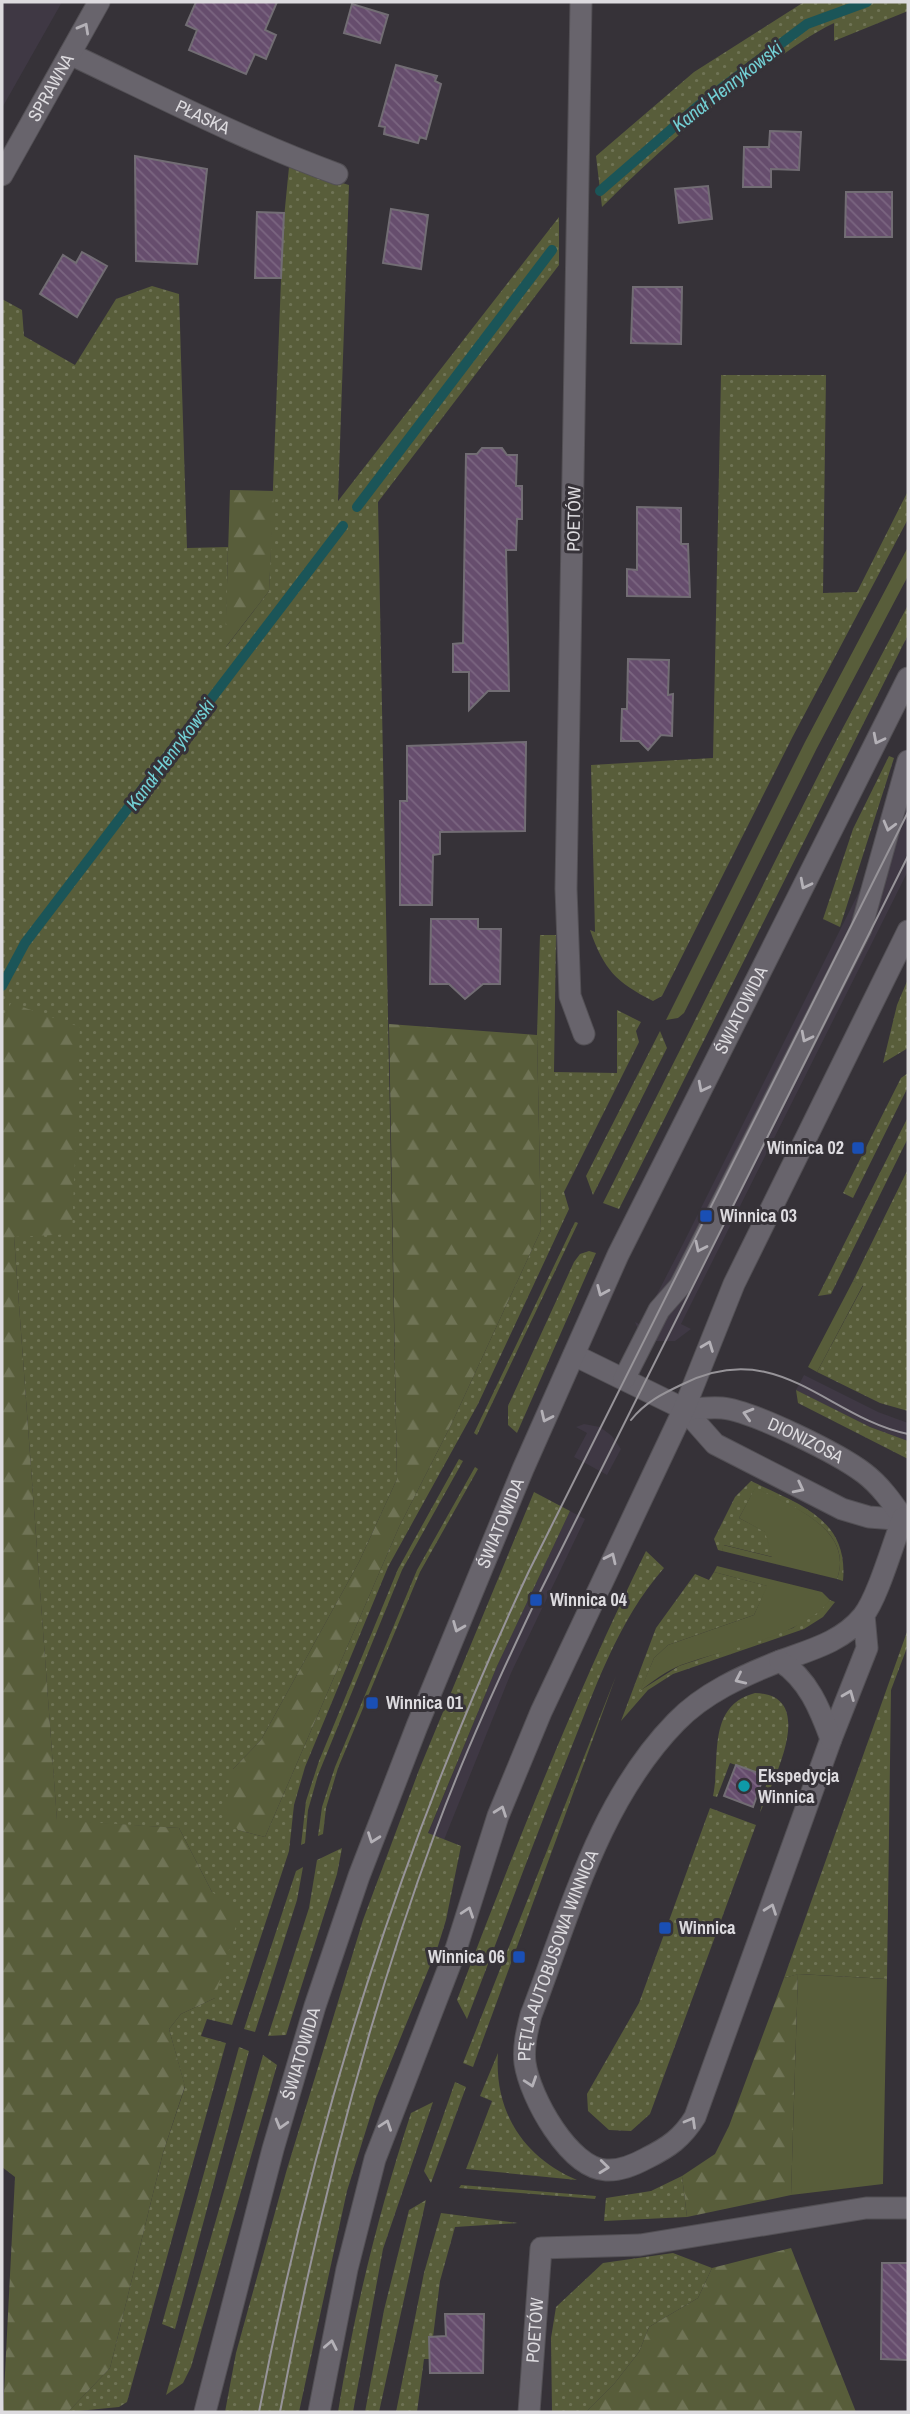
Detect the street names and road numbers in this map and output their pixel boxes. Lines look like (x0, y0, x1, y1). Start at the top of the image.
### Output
street label: SPRAWNA (21, 49, 80, 126)
street label: PŁASKA (172, 93, 234, 140)
street label: POETÓW (560, 486, 587, 552)
street label: ŚWIATOWIDA (708, 961, 773, 1058)
street label: DIONIZOSA (764, 1411, 848, 1469)
street label: ŚWIATOWIDA (470, 1474, 530, 1572)
street label: PĘTLA AUTOBUSOWA WINNICA (511, 1845, 604, 2062)
street label: ŚWIATOWIDA (275, 2004, 326, 2103)
street label: POETÓW (520, 2297, 549, 2364)

